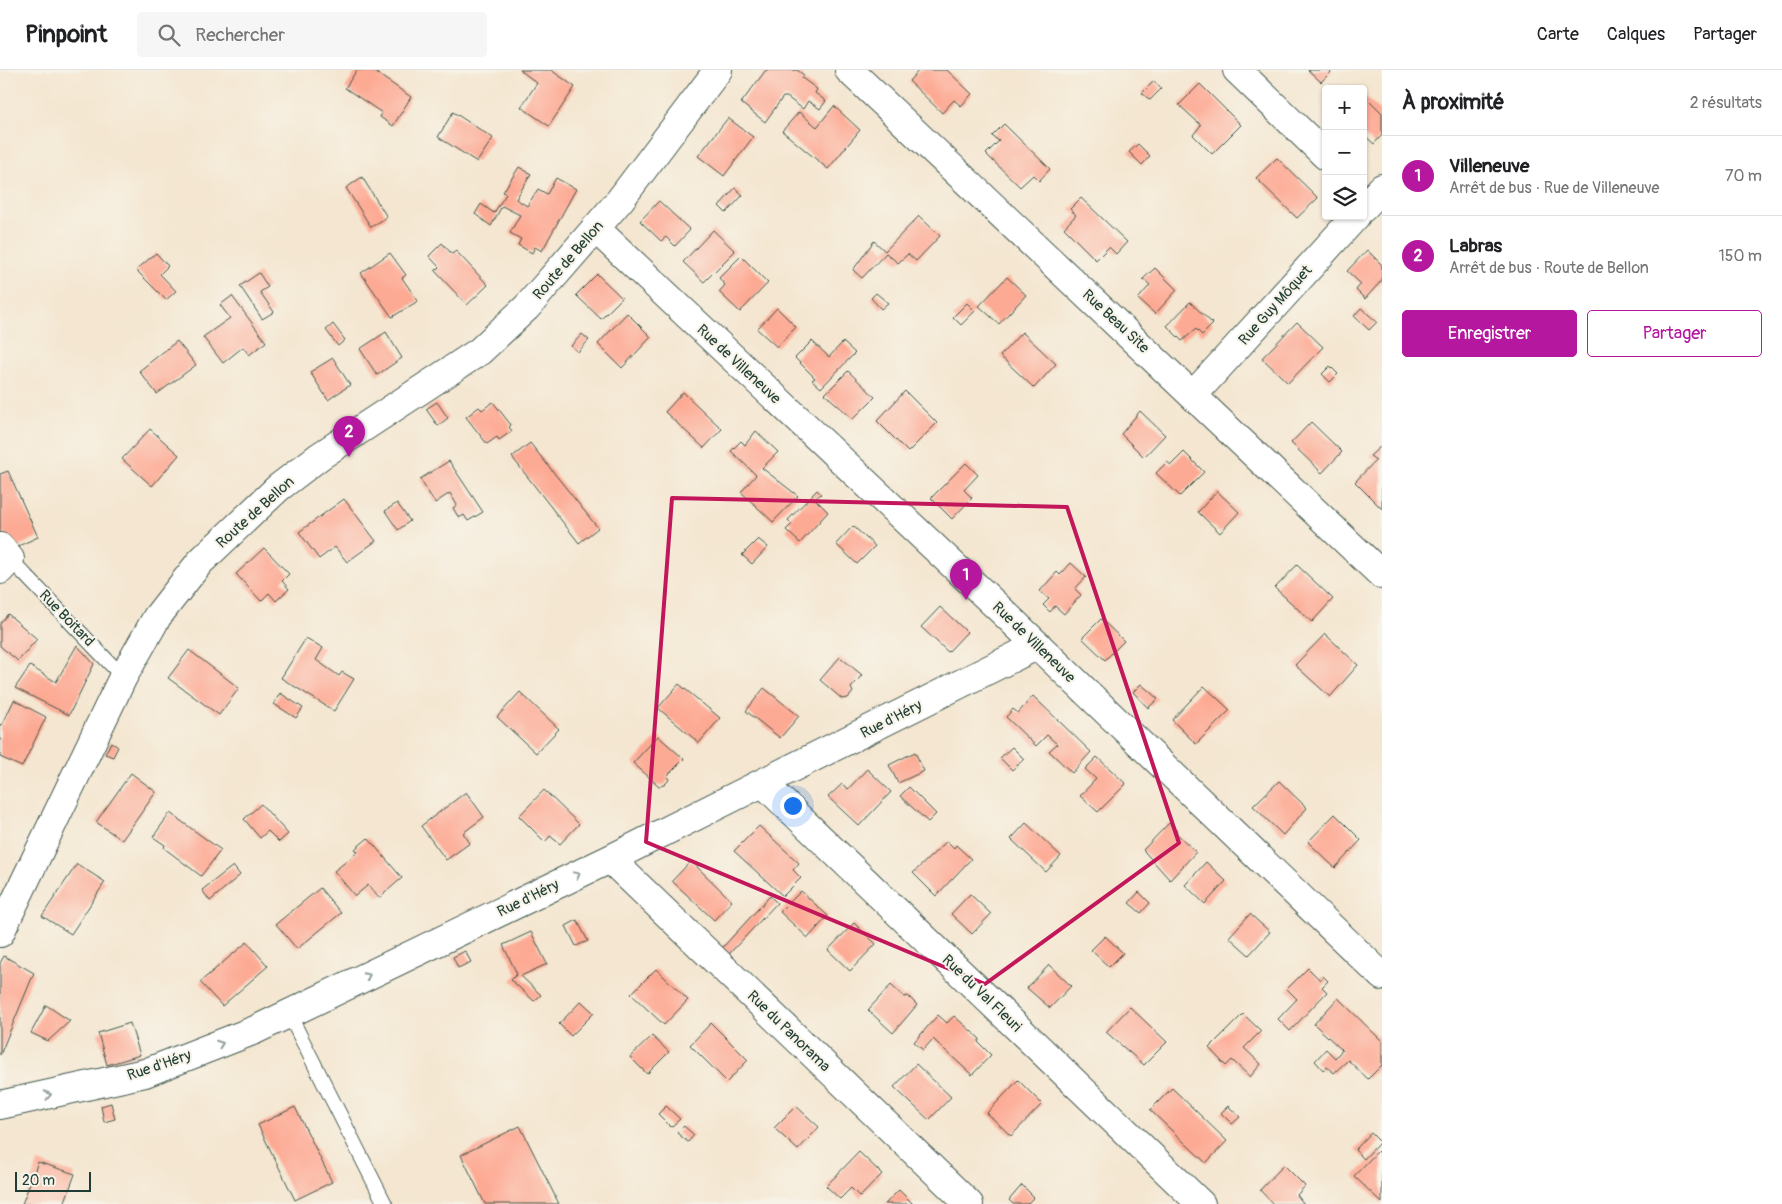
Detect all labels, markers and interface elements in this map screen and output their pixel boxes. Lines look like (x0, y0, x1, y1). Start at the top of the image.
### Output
search box (137, 12, 487, 57)
text: Pinpoint (25, 20, 107, 49)
icon: search (155, 21, 183, 49)
text: Rechercher (195, 23, 285, 47)
text: Carte (1537, 23, 1579, 46)
text: Calques (1607, 23, 1665, 46)
text: Partager (1693, 23, 1757, 46)
map controls (1322, 85, 1367, 220)
button: + (1322, 85, 1367, 130)
text: À proximité (1402, 89, 1505, 116)
text: 2 résultats (1690, 93, 1762, 113)
button: − (1322, 130, 1367, 175)
text: Villeneuve (1449, 154, 1529, 178)
text: 1 (1415, 166, 1421, 186)
text: 70 m (1725, 166, 1762, 186)
button: layers (1322, 175, 1367, 220)
text: Arrêt de bus · Rue de Villeneuve (1449, 178, 1660, 198)
street label: Route de Bellon (529, 217, 608, 304)
text: Labras (1449, 234, 1502, 258)
text: 2 (1414, 246, 1422, 266)
text: 150 m (1718, 246, 1762, 266)
text: Arrêt de bus · Route de Bellon (1449, 258, 1649, 278)
street label: Rue Guy Môquet (1235, 261, 1317, 349)
street label: Rue Beau Site (1078, 285, 1154, 358)
button: Enregistrer (1402, 310, 1577, 357)
button: Partager (1587, 310, 1762, 357)
street label: Rue de Villeneuve (693, 320, 785, 409)
pin: 2 (333, 416, 365, 457)
street label: Route de Bellon (212, 472, 298, 552)
pin: 1 (950, 559, 982, 600)
street label: Rue Boitard (35, 586, 98, 651)
street label: Rue de Villeneuve (988, 598, 1080, 687)
street label: Rue d'Héry (857, 696, 926, 743)
your location (780, 793, 806, 819)
one-way arrow (571, 871, 580, 881)
street label: Rue d'Héry (494, 875, 563, 922)
street label: Rue du Val Fleuri (938, 951, 1026, 1036)
one-way arrow (362, 972, 371, 982)
street label: Rue du Panorama (743, 987, 834, 1076)
one-way arrow (215, 1040, 224, 1050)
street label: Rue d'Héry (125, 1045, 194, 1085)
one-way arrow (43, 1090, 52, 1100)
scale bar (15, 1169, 91, 1192)
text: 20 m (22, 1172, 55, 1189)

